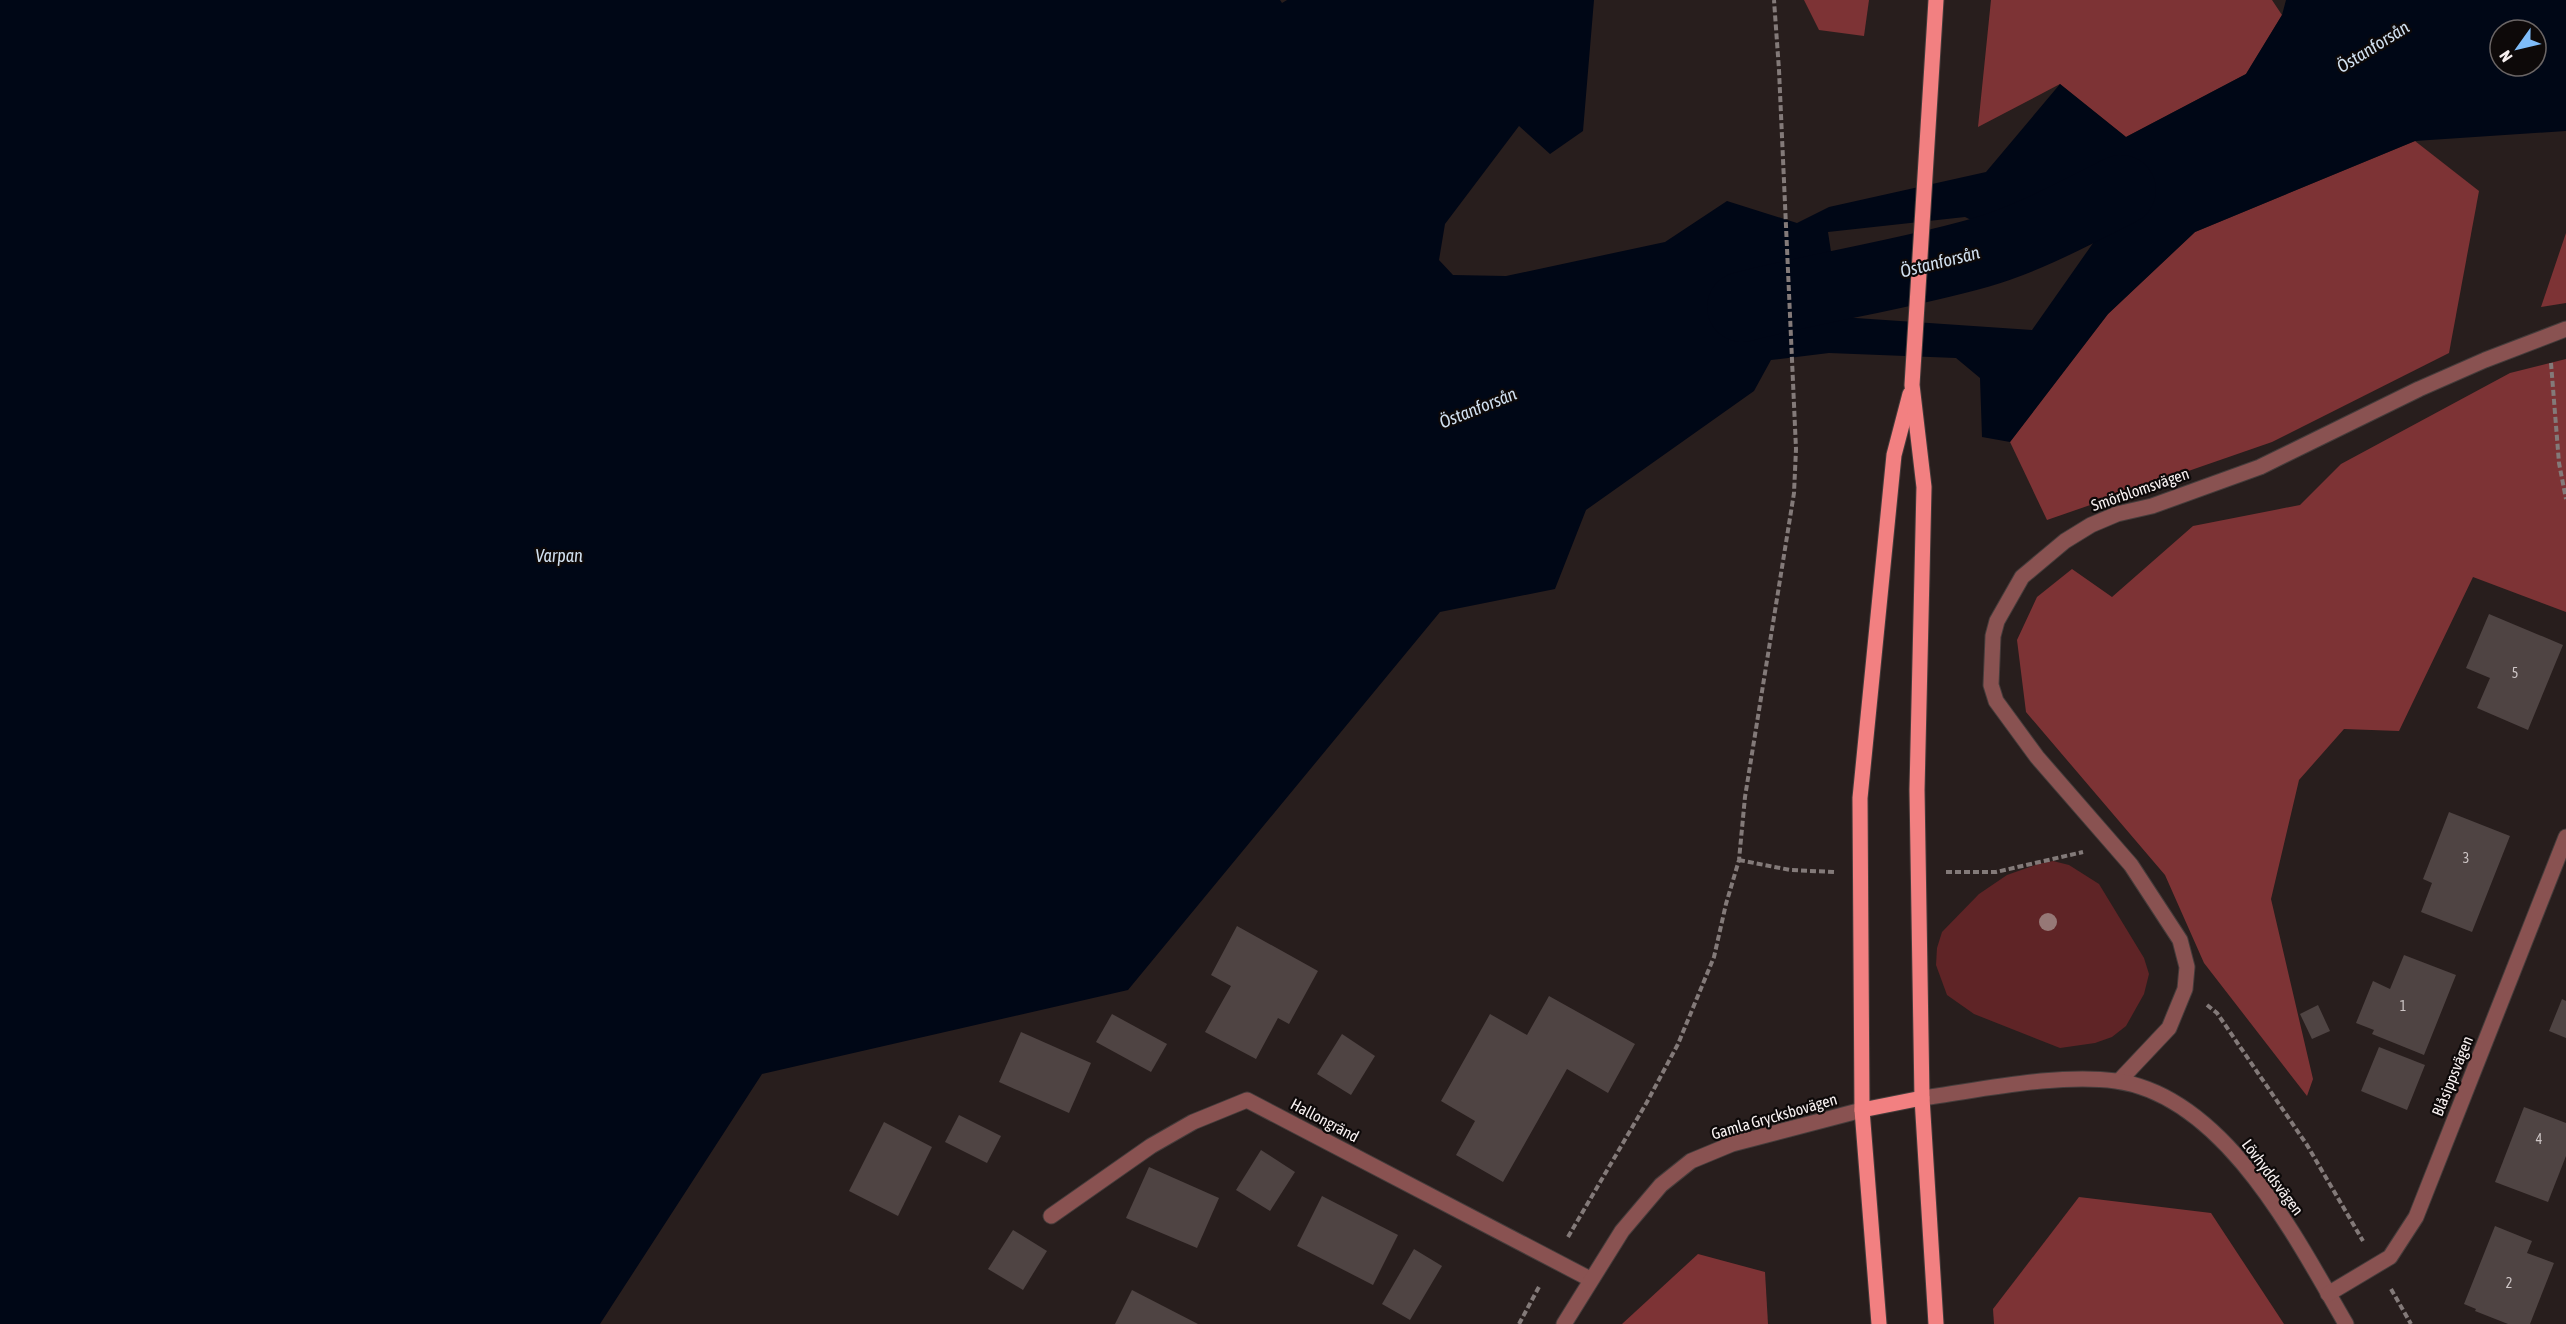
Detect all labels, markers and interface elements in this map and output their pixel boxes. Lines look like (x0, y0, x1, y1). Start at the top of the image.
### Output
water label: Östanforsån (2333, 16, 2413, 77)
north arrow (2488, 18, 2548, 78)
text: N (2495, 47, 2516, 65)
water label: Östanforsån (1898, 241, 1982, 282)
water label: Östanforsån (1436, 382, 1520, 432)
street label: Smörblomsvägen (2089, 464, 2192, 515)
water label: Varpan (535, 545, 583, 566)
house number: 5 (2512, 665, 2518, 681)
house number: 3 (2463, 850, 2469, 866)
house number: 1 (2400, 998, 2406, 1014)
street label: Blåsippsvägen (2428, 1033, 2477, 1119)
street label: Gamla Grycksbovägen (1709, 1089, 1839, 1144)
street label: Hallongränd (1287, 1095, 1362, 1146)
house number: 4 (2536, 1131, 2543, 1147)
street label: Lövhyddsvägen (2238, 1135, 2307, 1219)
house number: 2 (2506, 1275, 2512, 1291)

